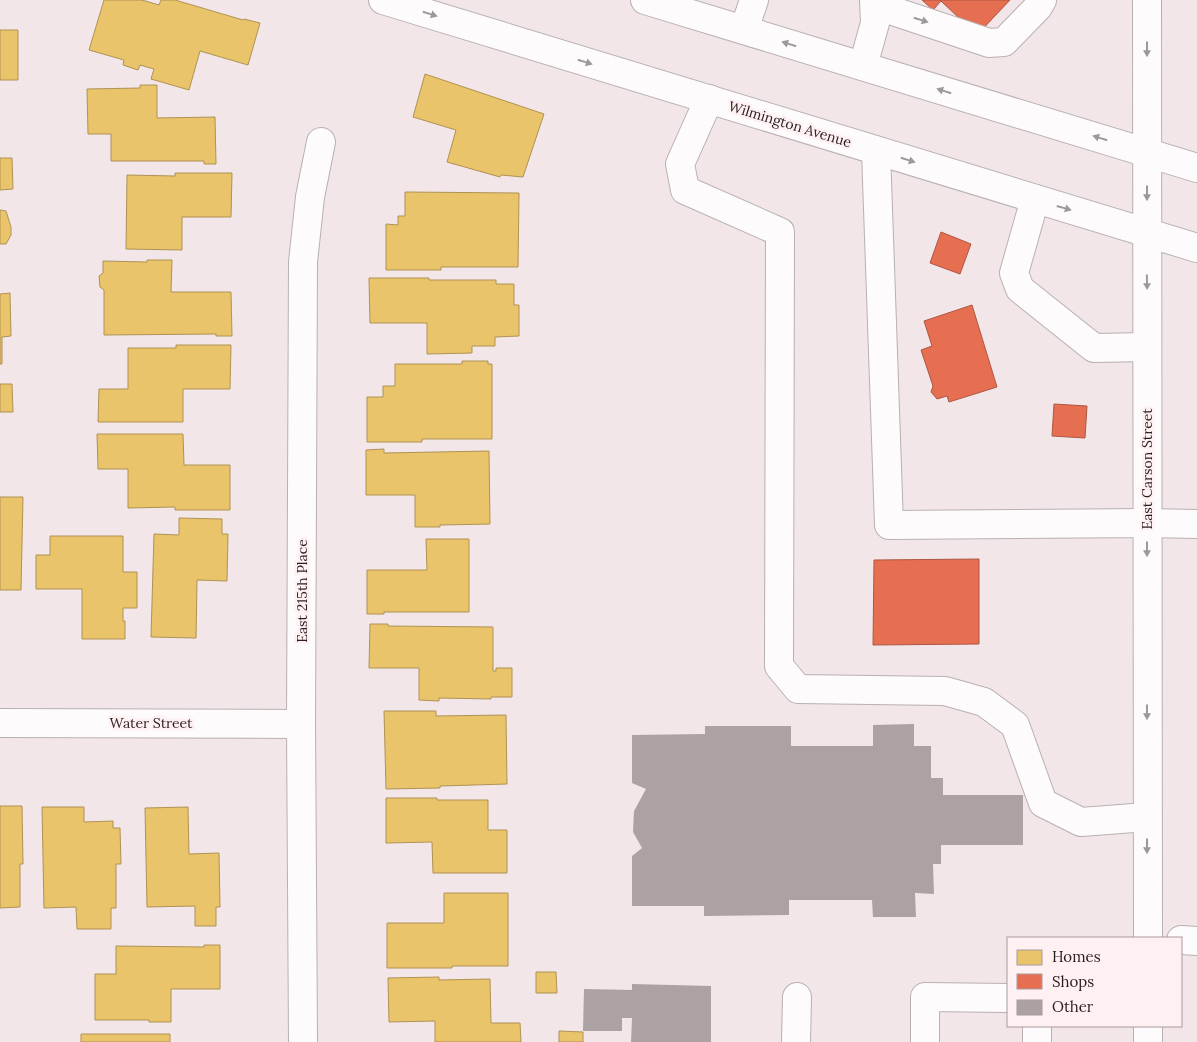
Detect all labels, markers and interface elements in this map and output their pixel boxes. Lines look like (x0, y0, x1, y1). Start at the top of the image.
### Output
one-way arrow (423, 11, 438, 19)
one-way arrow (914, 17, 929, 25)
one-way arrow (781, 39, 796, 47)
one-way arrow (1143, 41, 1151, 57)
one-way arrow (578, 58, 593, 66)
one-way arrow (937, 86, 952, 94)
street label: Wilmington Avenue (726, 97, 854, 151)
one-way arrow (1092, 133, 1107, 141)
one-way arrow (901, 157, 916, 165)
one-way arrow (1143, 185, 1151, 201)
one-way arrow (1056, 204, 1071, 212)
one-way arrow (1143, 274, 1151, 290)
street label: East Carson Street (1138, 408, 1156, 530)
street label: East 215th Place (293, 539, 311, 643)
one-way arrow (1143, 541, 1151, 557)
one-way arrow (1143, 704, 1151, 720)
street label: Water Street (110, 714, 193, 732)
one-way arrow (1143, 839, 1151, 855)
legend (1007, 937, 1182, 1027)
text: Homes (1052, 947, 1101, 966)
text: Shops (1052, 972, 1094, 991)
text: Other (1052, 997, 1094, 1016)

